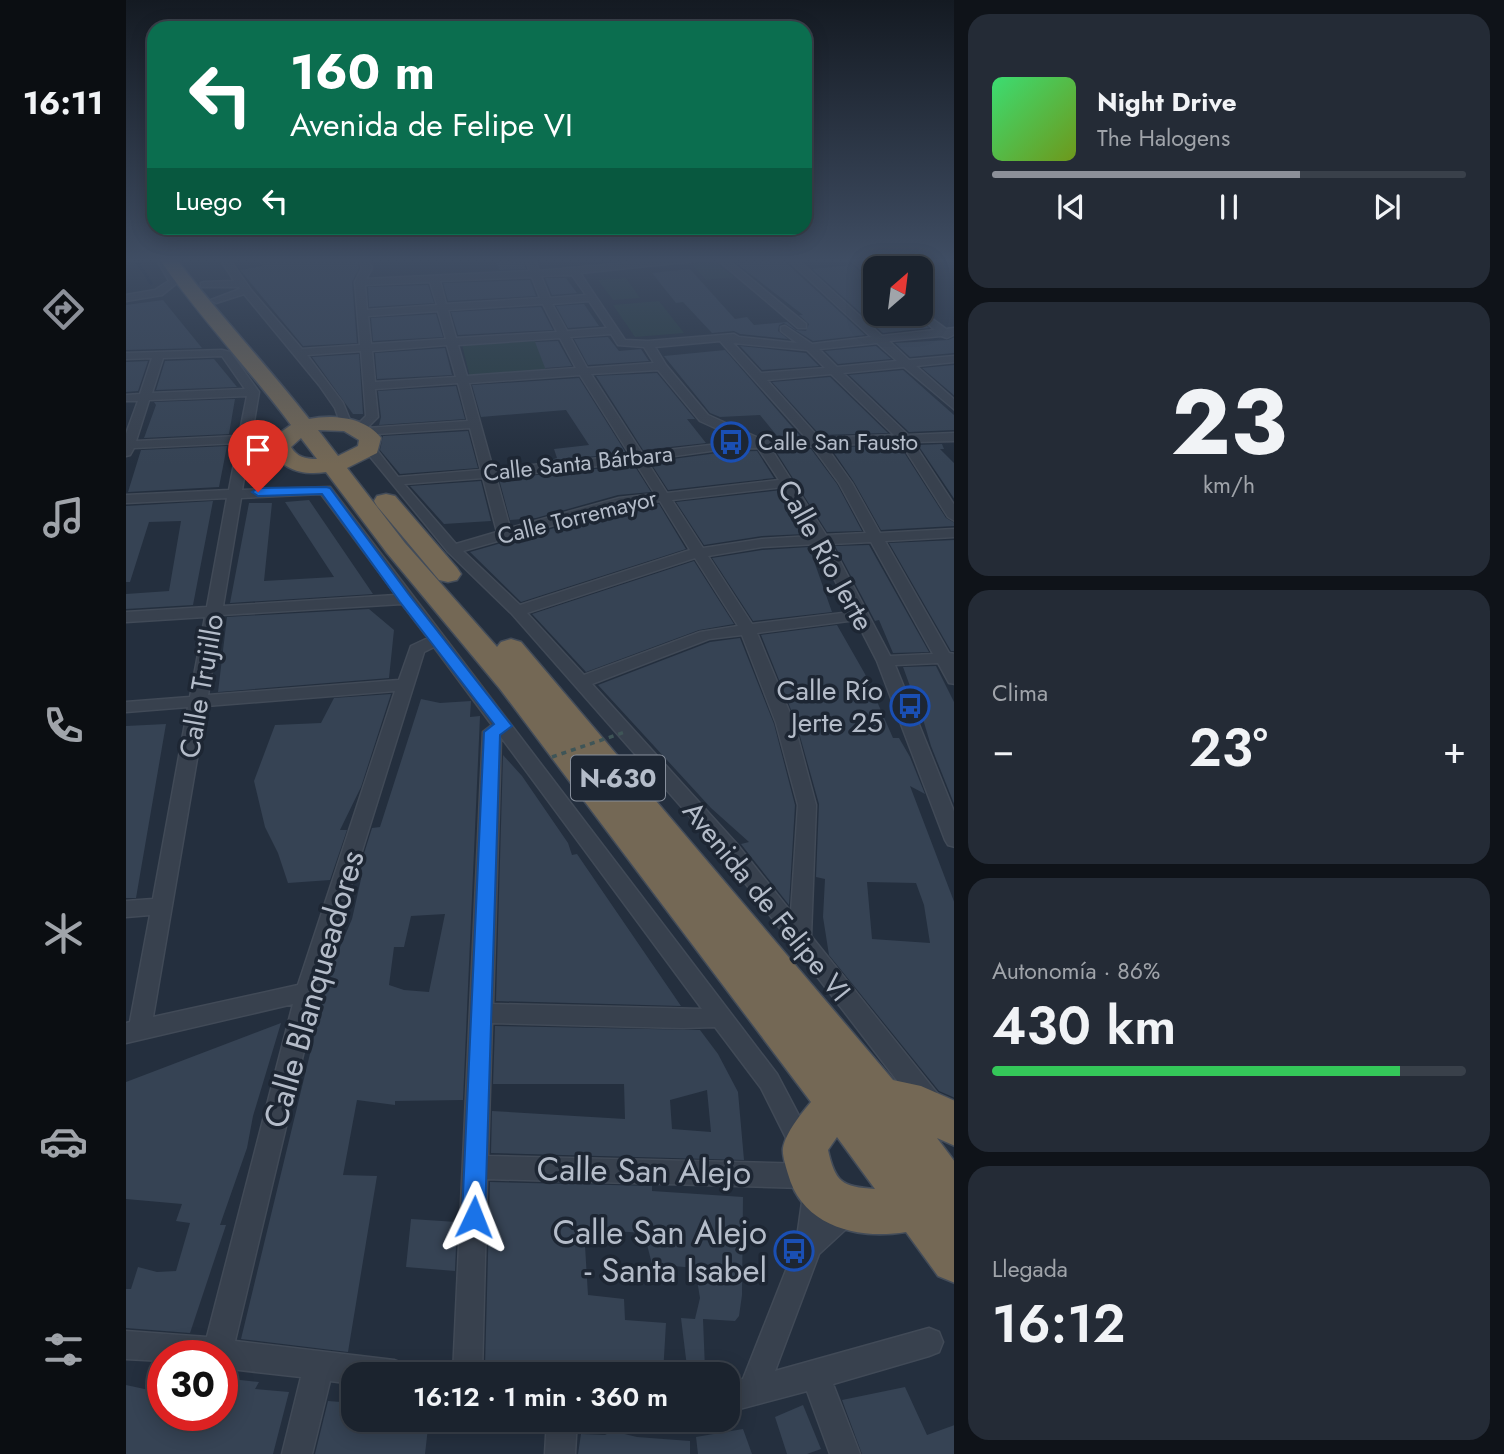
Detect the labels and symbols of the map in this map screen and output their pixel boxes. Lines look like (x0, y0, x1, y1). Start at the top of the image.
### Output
north arrow (863, 256, 933, 326)
pin (228, 420, 288, 492)
bus stop icon: Calle San Fausto (710, 421, 752, 463)
place label: Calle San Fausto (758, 425, 918, 459)
street label: Calle Santa Bárbara (482, 436, 674, 490)
street label: Calle Río Jerte (767, 472, 884, 638)
street label: Calle Torremayor (494, 481, 661, 553)
street label: Calle Trujillo (169, 611, 234, 761)
place label: Calle Río Jerte 25 (776, 670, 883, 743)
bus stop icon: Calle Río Jerte 25 (889, 685, 931, 727)
road number: N-630 (571, 756, 665, 800)
street label: Avenida de Felipe VI (673, 792, 860, 1010)
street label: Calle Blanqueadores (251, 845, 376, 1133)
street label: Calle San Alejo (536, 1145, 752, 1196)
position arrow (437, 1180, 511, 1254)
place label: Calle San Alejo - Santa Isabel (553, 1209, 767, 1294)
bus stop icon: Calle San Alejo - Santa Isabel (773, 1230, 815, 1272)
speed limit sign: 30 (147, 1340, 238, 1431)

